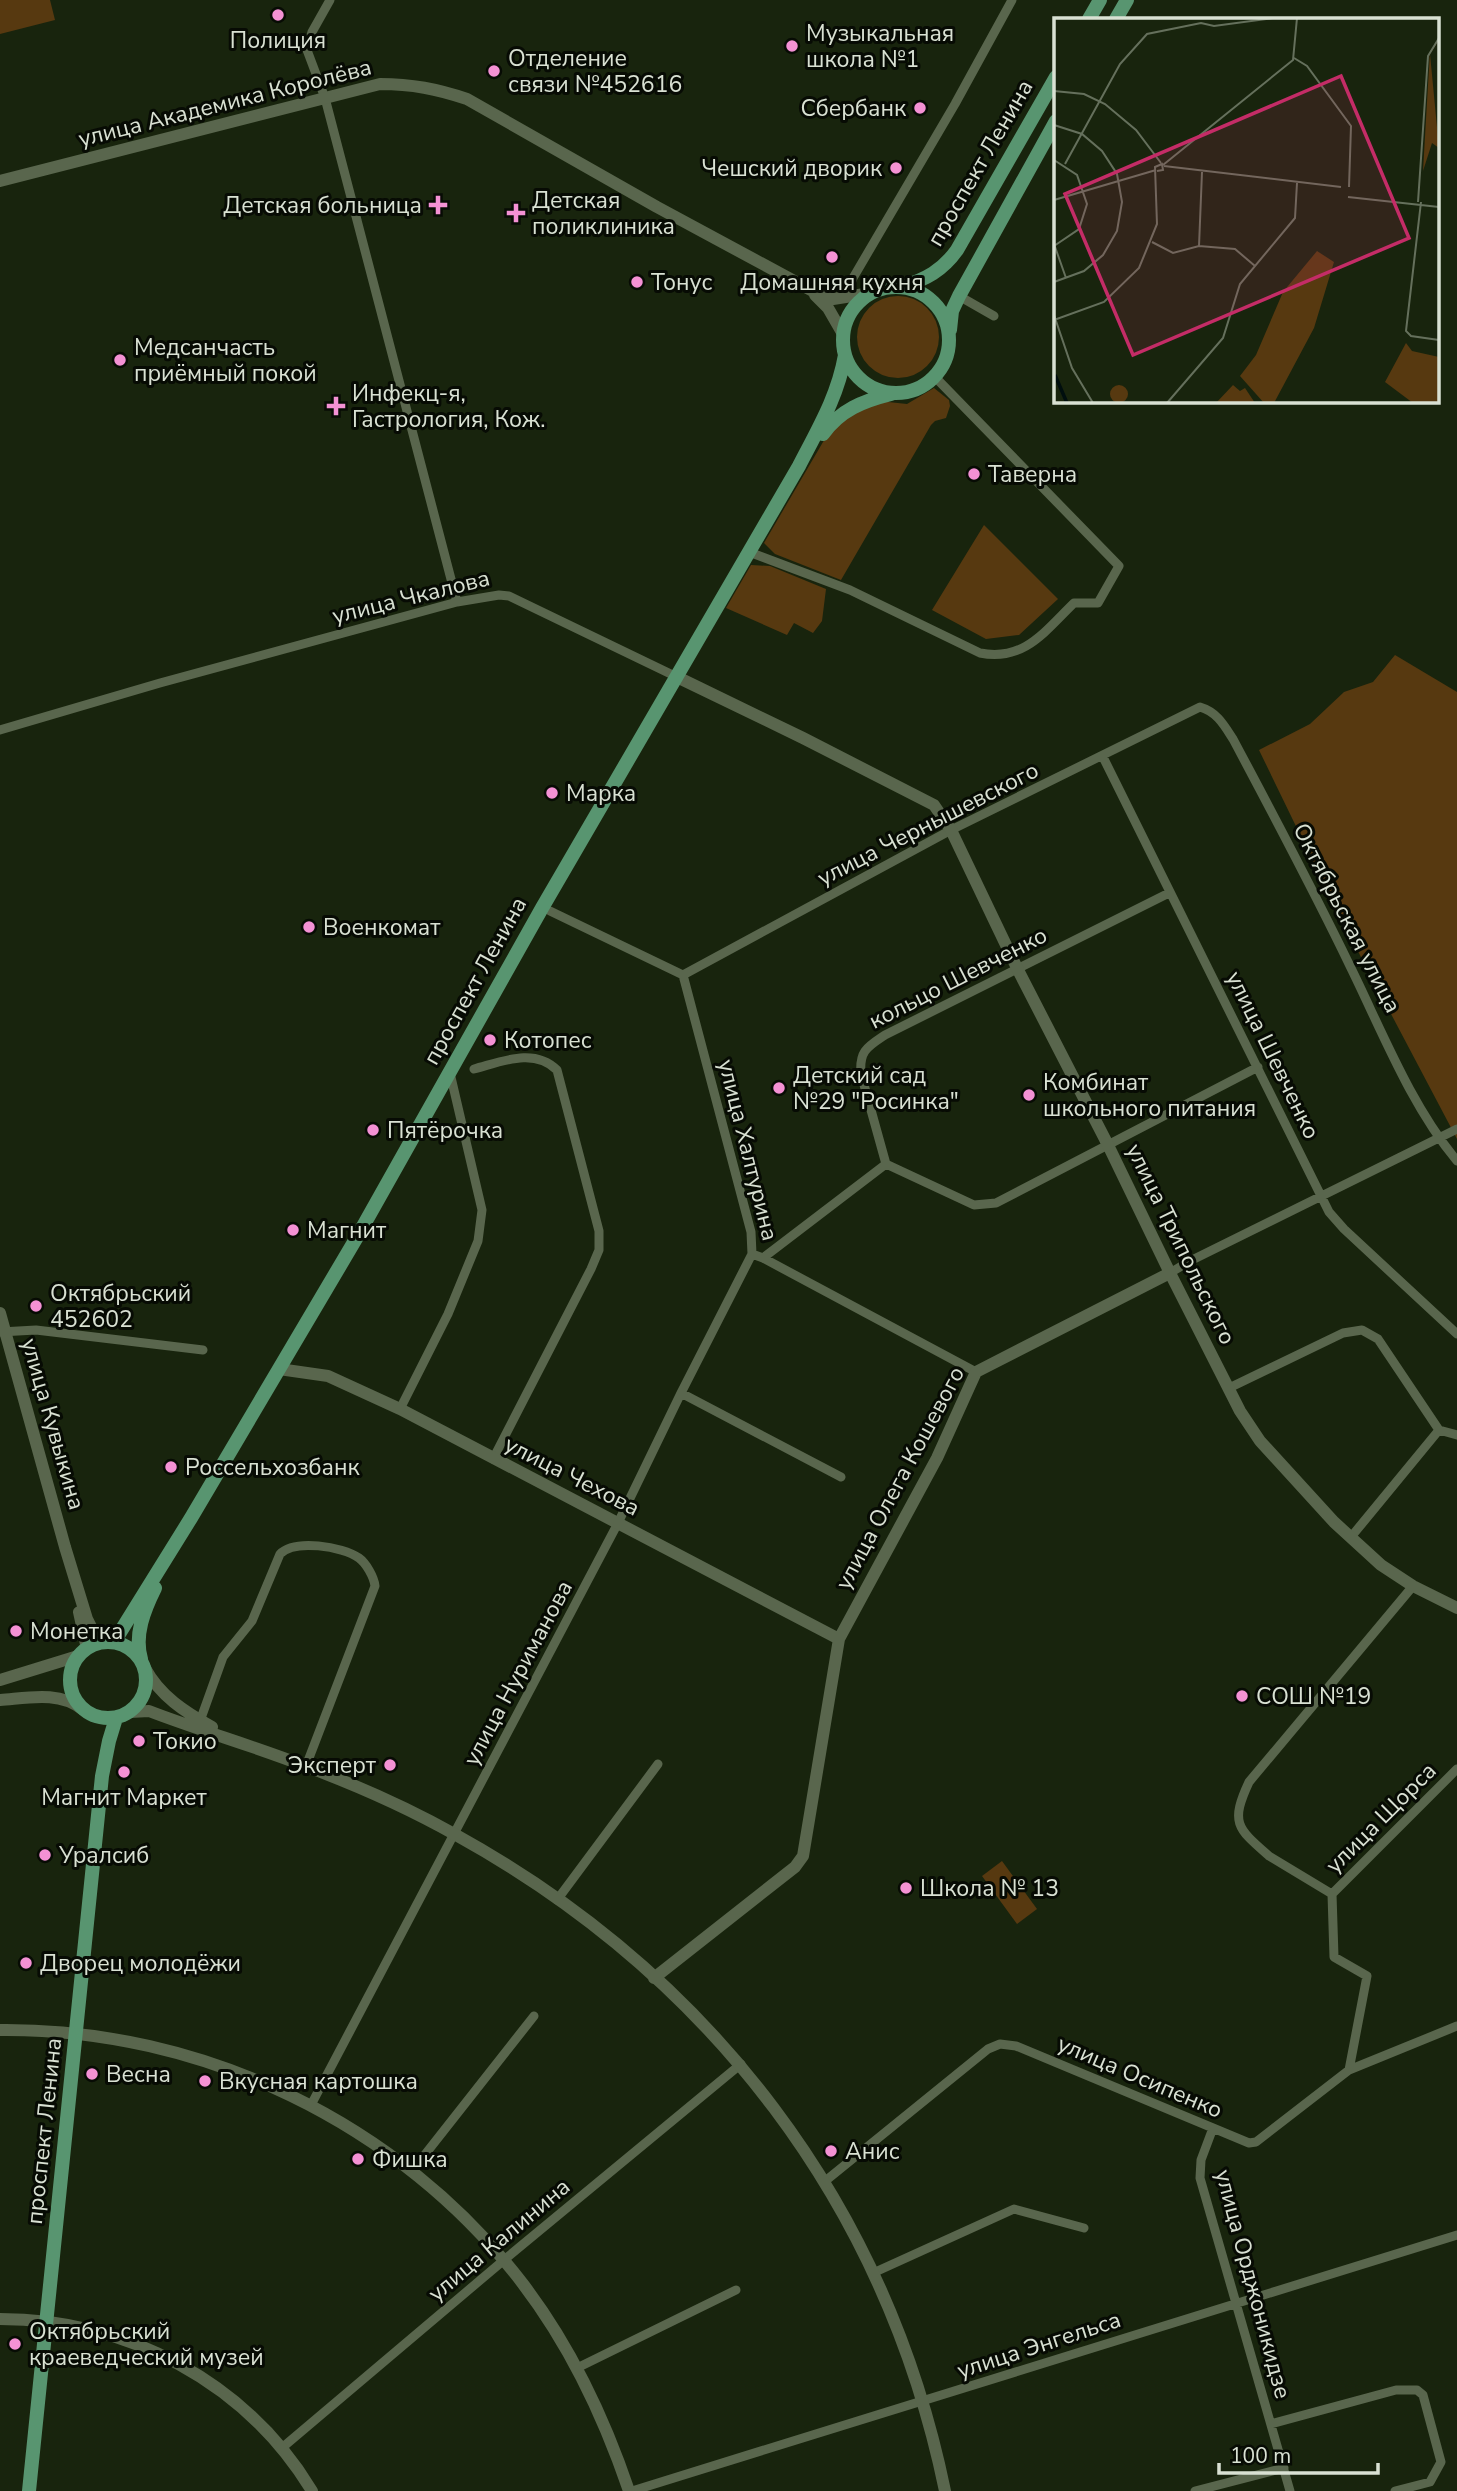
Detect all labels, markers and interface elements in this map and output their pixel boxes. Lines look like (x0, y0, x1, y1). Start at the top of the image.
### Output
marker: Полиция (270, 7, 286, 23)
place label: Музыкальная школа №1 (806, 18, 954, 75)
inset map (1054, 18, 1440, 402)
place label: Полиция (230, 25, 326, 56)
marker: Музыкальная школа №1 (784, 38, 800, 54)
place label: Отделение связи №452616 (508, 43, 682, 100)
street label: улица Академика Королёва (75, 52, 375, 154)
marker: Отделение связи №452616 (486, 63, 502, 79)
street label: проспект Ленина (920, 74, 1040, 252)
place label: Сбербанк (800, 93, 907, 124)
marker: Сбербанк (912, 100, 928, 116)
place label: Чешский дворик (701, 153, 883, 184)
marker: Чешский дворик (888, 160, 904, 176)
place label: Детская поликлиника (532, 185, 675, 242)
place label: Детская больница (223, 190, 422, 221)
marker: Детская больница (428, 195, 448, 215)
marker: Детская поликлиника (506, 203, 526, 223)
marker: Домашняя кухня (824, 249, 840, 265)
place label: Тонус (651, 267, 713, 298)
place label: Домашняя кухня (740, 267, 924, 298)
marker: Тонус (629, 274, 645, 290)
place label: Медсанчасть приёмный покой (134, 332, 317, 389)
marker: Медсанчасть приёмный покой (112, 352, 128, 368)
place label: Инфекц-я, Гастрология, Кож. (352, 378, 545, 435)
marker: Инфекц-я, Гастрология, Кож. (326, 396, 346, 416)
place label: Таверна (988, 459, 1077, 490)
marker: Таверна (966, 466, 982, 482)
street label: улица Чкалова (329, 562, 493, 632)
street label: улица Чернышевского (812, 755, 1044, 893)
place label: Марка (566, 778, 636, 809)
marker: Марка (544, 785, 560, 801)
street label: Октябрьская улица (1286, 818, 1408, 1018)
street label: проспект Ленина (416, 892, 534, 1070)
place label: Военкомат (323, 912, 441, 943)
marker: Военкомат (301, 919, 317, 935)
street label: кольцо Шевченко (864, 920, 1052, 1036)
street label: улица Шевченко (1219, 966, 1327, 1144)
place label: Котопес (504, 1025, 592, 1056)
marker: Котопес (482, 1032, 498, 1048)
street label: улица Халтурина (710, 1056, 786, 1244)
place label: Детский сад №29 "Росинка" (793, 1060, 959, 1117)
place label: Комбинат школьного питания (1043, 1067, 1256, 1124)
marker: Детский сад №29 "Росинка" (771, 1080, 787, 1096)
marker: Комбинат школьного питания (1021, 1087, 1037, 1103)
place label: Пятёрочка (387, 1115, 503, 1146)
marker: Пятёрочка (365, 1122, 381, 1138)
street label: улица Трипольского (1119, 1138, 1243, 1350)
place label: Магнит (307, 1215, 387, 1246)
marker: Магнит (285, 1222, 301, 1238)
place label: Октябрьский 452602 (50, 1278, 191, 1335)
marker: Октябрьский 452602 (28, 1298, 44, 1314)
street label: улица Кувыкина (14, 1335, 92, 1513)
street label: улица Олега Кошевого (828, 1361, 972, 1595)
street label: улица Чехова (499, 1429, 645, 1523)
place label: Россельхозбанк (185, 1452, 360, 1483)
marker: Россельхозбанк (163, 1459, 179, 1475)
street label: улица Нуриманова (456, 1575, 580, 1771)
place label: Монетка (30, 1616, 123, 1647)
marker: Монетка (8, 1623, 24, 1639)
place label: СОШ №19 (1256, 1681, 1371, 1712)
marker: СОШ №19 (1234, 1688, 1250, 1704)
place label: Токио (153, 1726, 217, 1757)
marker: Токио (131, 1733, 147, 1749)
place label: Эксперт (288, 1750, 377, 1781)
street label: улица Щорса (1319, 1756, 1443, 1880)
marker: Эксперт (382, 1757, 398, 1773)
marker: Магнит Маркет (116, 1764, 132, 1780)
place label: Магнит Маркет (41, 1782, 208, 1813)
place label: Уралсиб (58, 1840, 149, 1871)
marker: Уралсиб (37, 1847, 53, 1863)
place label: Школа № 13 (920, 1873, 1059, 1904)
marker: Школа № 13 (898, 1880, 914, 1896)
place label: Дворец молодёжи (40, 1948, 241, 1979)
marker: Дворец молодёжи (18, 1955, 34, 1971)
street label: улица Осипенко (1053, 2028, 1227, 2126)
street label: проспект Ленина (19, 2036, 69, 2226)
place label: Весна (106, 2059, 171, 2090)
marker: Весна (84, 2066, 100, 2082)
place label: Вкусная картошка (219, 2066, 418, 2097)
marker: Вкусная картошка (197, 2073, 213, 2089)
place label: Анис (845, 2136, 900, 2167)
marker: Анис (823, 2143, 839, 2159)
place label: Фишка (372, 2144, 448, 2175)
marker: Фишка (350, 2151, 366, 2167)
street label: улица Орджоникидзе (1207, 2166, 1299, 2402)
street label: улица Калинина (421, 2171, 577, 2309)
street label: улица Энгельса (953, 2304, 1125, 2386)
place label: Октябрьский краеведческий музей (29, 2316, 264, 2373)
marker: Октябрьский краеведческий музей (7, 2336, 23, 2352)
scale bar (1219, 2432, 1378, 2476)
text: 100 m (1230, 2442, 1291, 2470)

